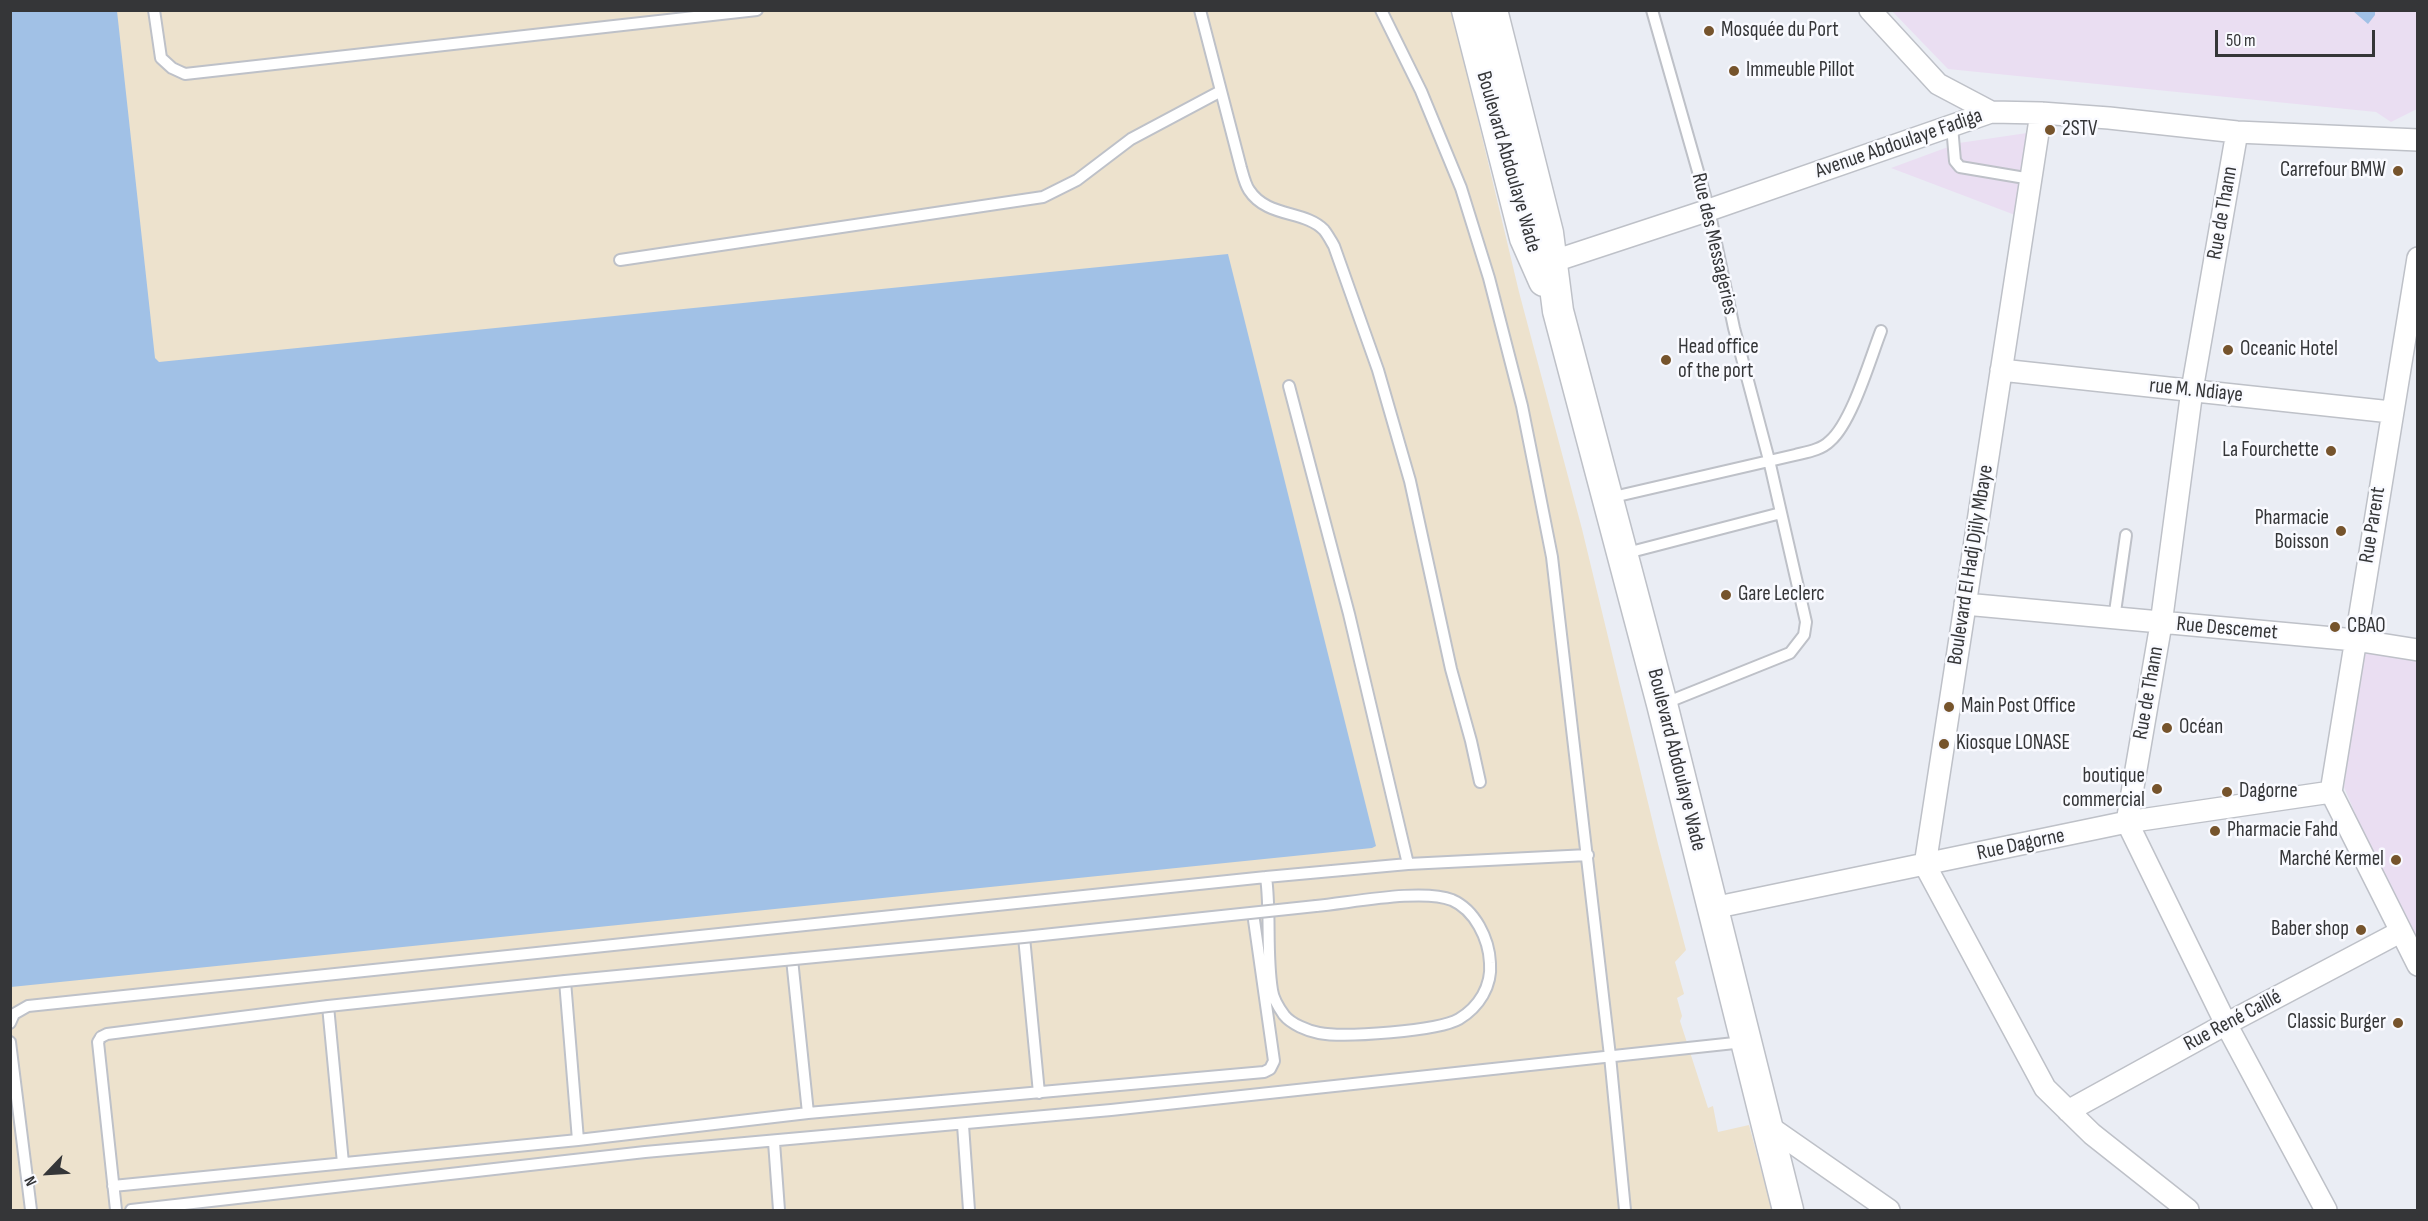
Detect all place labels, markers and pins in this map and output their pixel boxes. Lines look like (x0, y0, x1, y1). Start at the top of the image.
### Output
place label: Mosquée du Port (1721, 18, 1839, 44)
marker: Mosquée du Port (1702, 24, 1716, 38)
place label: Immeuble Pillot (1746, 58, 1855, 84)
marker: Immeuble Pillot (1727, 64, 1741, 78)
place label: 2STV (2062, 117, 2098, 143)
marker: 2STV (2043, 123, 2057, 137)
place label: Carrefour BMW (2280, 158, 2386, 184)
marker: Carrefour BMW (2391, 164, 2405, 178)
place label: Head office of the port (1678, 335, 1759, 385)
place label: Oceanic Hotel (2240, 337, 2338, 363)
marker: Oceanic Hotel (2221, 343, 2235, 357)
marker: Head office of the port (1659, 353, 1673, 367)
place label: La Fourchette (2222, 438, 2319, 464)
marker: La Fourchette (2324, 444, 2338, 458)
place label: Pharmacie Boisson (2255, 506, 2329, 556)
marker: Pharmacie Boisson (2334, 524, 2348, 538)
place label: Gare Leclerc (1738, 582, 1825, 608)
marker: Gare Leclerc (1719, 588, 1733, 602)
place label: CBAO (2347, 614, 2386, 640)
marker: CBAO (2328, 620, 2342, 634)
place label: Main Post Office (1961, 694, 2076, 720)
marker: Main Post Office (1942, 700, 1956, 714)
place label: Océan (2179, 715, 2223, 741)
marker: Océan (2160, 721, 2174, 735)
place label: Kiosque LONASE (1956, 731, 2070, 757)
marker: Kiosque LONASE (1937, 737, 1951, 751)
place label: boutique commercial (2063, 764, 2145, 814)
place label: Dagorne (2239, 779, 2298, 805)
marker: boutique commercial (2150, 782, 2164, 796)
marker: Dagorne (2220, 785, 2234, 799)
place label: Pharmacie Fahd (2227, 818, 2338, 844)
marker: Pharmacie Fahd (2208, 824, 2222, 838)
place label: Marché Kermel (2279, 847, 2384, 873)
marker: Marché Kermel (2389, 853, 2403, 867)
place label: Baber shop (2271, 917, 2349, 943)
marker: Baber shop (2354, 923, 2368, 937)
place label: Classic Burger (2287, 1010, 2386, 1036)
marker: Classic Burger (2391, 1016, 2405, 1030)

